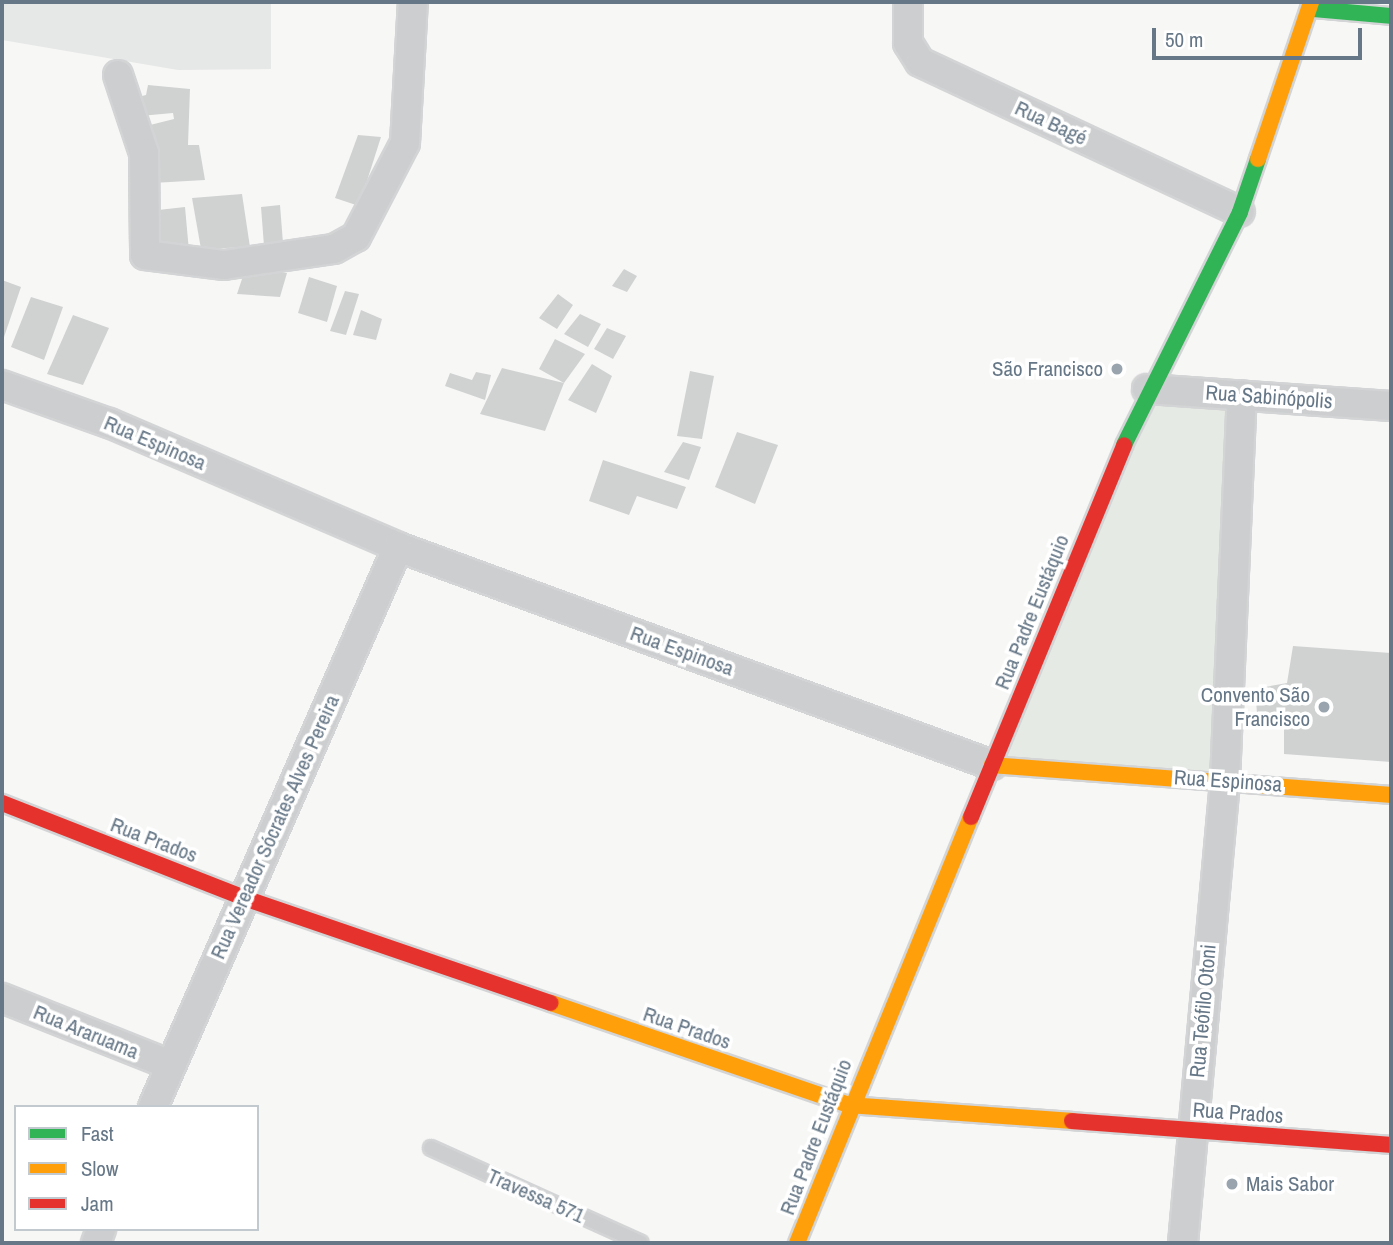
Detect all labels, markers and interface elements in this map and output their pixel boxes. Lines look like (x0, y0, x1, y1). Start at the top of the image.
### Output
scale bar (1155, 14, 1365, 58)
text: 50 m (1165, 25, 1203, 54)
street label: Rua Bagé (1011, 95, 1091, 151)
place label: São Francisco (992, 356, 1103, 382)
marker: São Francisco (1109, 361, 1125, 377)
street label: Rua Sabinópolis (1205, 380, 1333, 414)
street label: Rua Espinosa (100, 410, 210, 476)
street label: Rua Padre Eustáquio (989, 531, 1075, 693)
street label: Rua Espinosa (627, 621, 737, 681)
place label: Convento São Francisco (1201, 682, 1310, 732)
street label: Rua Vereador Sócrates Alves Pereira (205, 691, 345, 963)
marker: Convento São Francisco (1316, 699, 1332, 715)
street label: Rua Espinosa (1173, 765, 1283, 797)
street label: Rua Prados (107, 812, 201, 868)
street label: Rua Teófilo Otoni (1185, 943, 1221, 1079)
street label: Rua Araruama (29, 999, 143, 1065)
street label: Rua Prados (640, 1001, 734, 1055)
street label: Rua Padre Eustáquio (775, 1056, 857, 1218)
street label: Rua Prados (1192, 1097, 1284, 1129)
legend (14, 1105, 259, 1231)
text: Fast (81, 1119, 114, 1148)
text: Slow (81, 1154, 118, 1183)
street label: Travessa 571 (484, 1163, 588, 1229)
place label: Mais Sabor (1246, 1171, 1334, 1197)
marker: Mais Sabor (1224, 1176, 1240, 1192)
text: Jam (81, 1189, 114, 1218)

